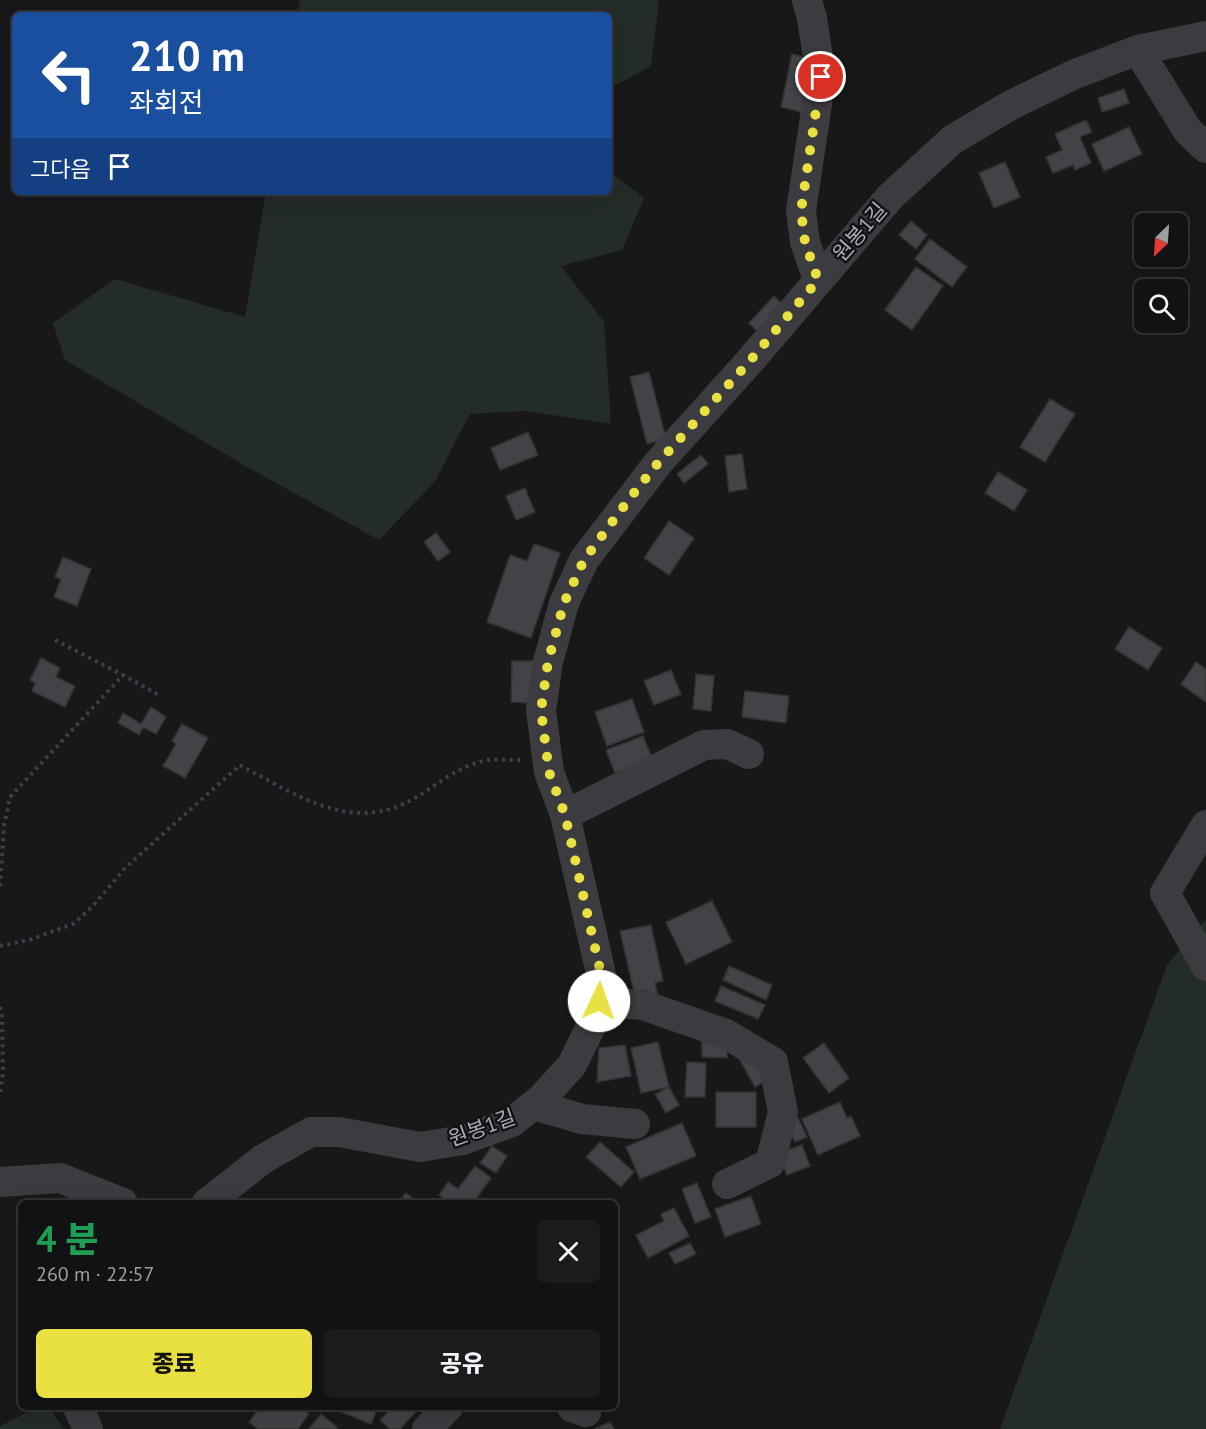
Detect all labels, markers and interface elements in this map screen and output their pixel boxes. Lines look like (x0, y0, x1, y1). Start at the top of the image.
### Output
text: 210 m (129, 28, 245, 83)
icon: left (30, 36, 108, 114)
pin (795, 51, 846, 102)
icon: arrive (804, 60, 837, 93)
text: 좌회전 (129, 85, 204, 119)
icon: arrive (103, 150, 136, 183)
text: 그다음 (30, 155, 91, 183)
street label: 원봉1길 (827, 197, 893, 267)
north arrow (1134, 213, 1188, 267)
map controls (1134, 213, 1188, 333)
button: search (1134, 279, 1188, 333)
position arrow (567, 969, 631, 1033)
street label: 원봉1길 (445, 1103, 519, 1152)
text: 4 분 (36, 1215, 99, 1262)
button: close (537, 1220, 600, 1283)
text: 260 m · 22:57 (36, 1261, 154, 1287)
button: 종료 (36, 1329, 312, 1398)
button: 공유 (324, 1329, 600, 1398)

